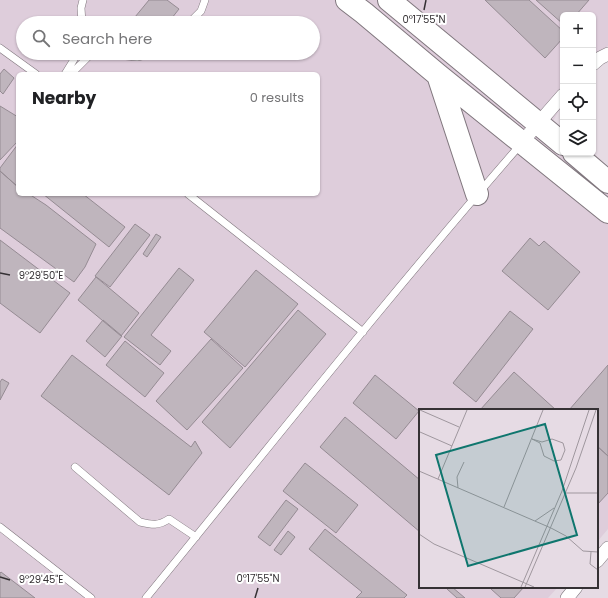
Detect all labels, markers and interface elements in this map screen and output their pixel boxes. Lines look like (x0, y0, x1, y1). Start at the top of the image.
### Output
text: 0°17'55"N (402, 12, 446, 27)
map controls (560, 12, 596, 156)
button: + (560, 12, 596, 48)
search box (16, 16, 320, 60)
icon: search (30, 27, 52, 49)
text: Search here (62, 28, 152, 49)
button: − (560, 48, 596, 84)
button: locate (560, 84, 596, 120)
text: Nearby (32, 86, 96, 110)
text: 0 results (250, 88, 304, 107)
button: layers (560, 120, 596, 156)
text: 9°29'50"E (19, 268, 63, 283)
inset map (419, 409, 598, 588)
text: 0°17'55"N (236, 571, 280, 586)
text: 9°29'45"E (19, 572, 63, 587)

